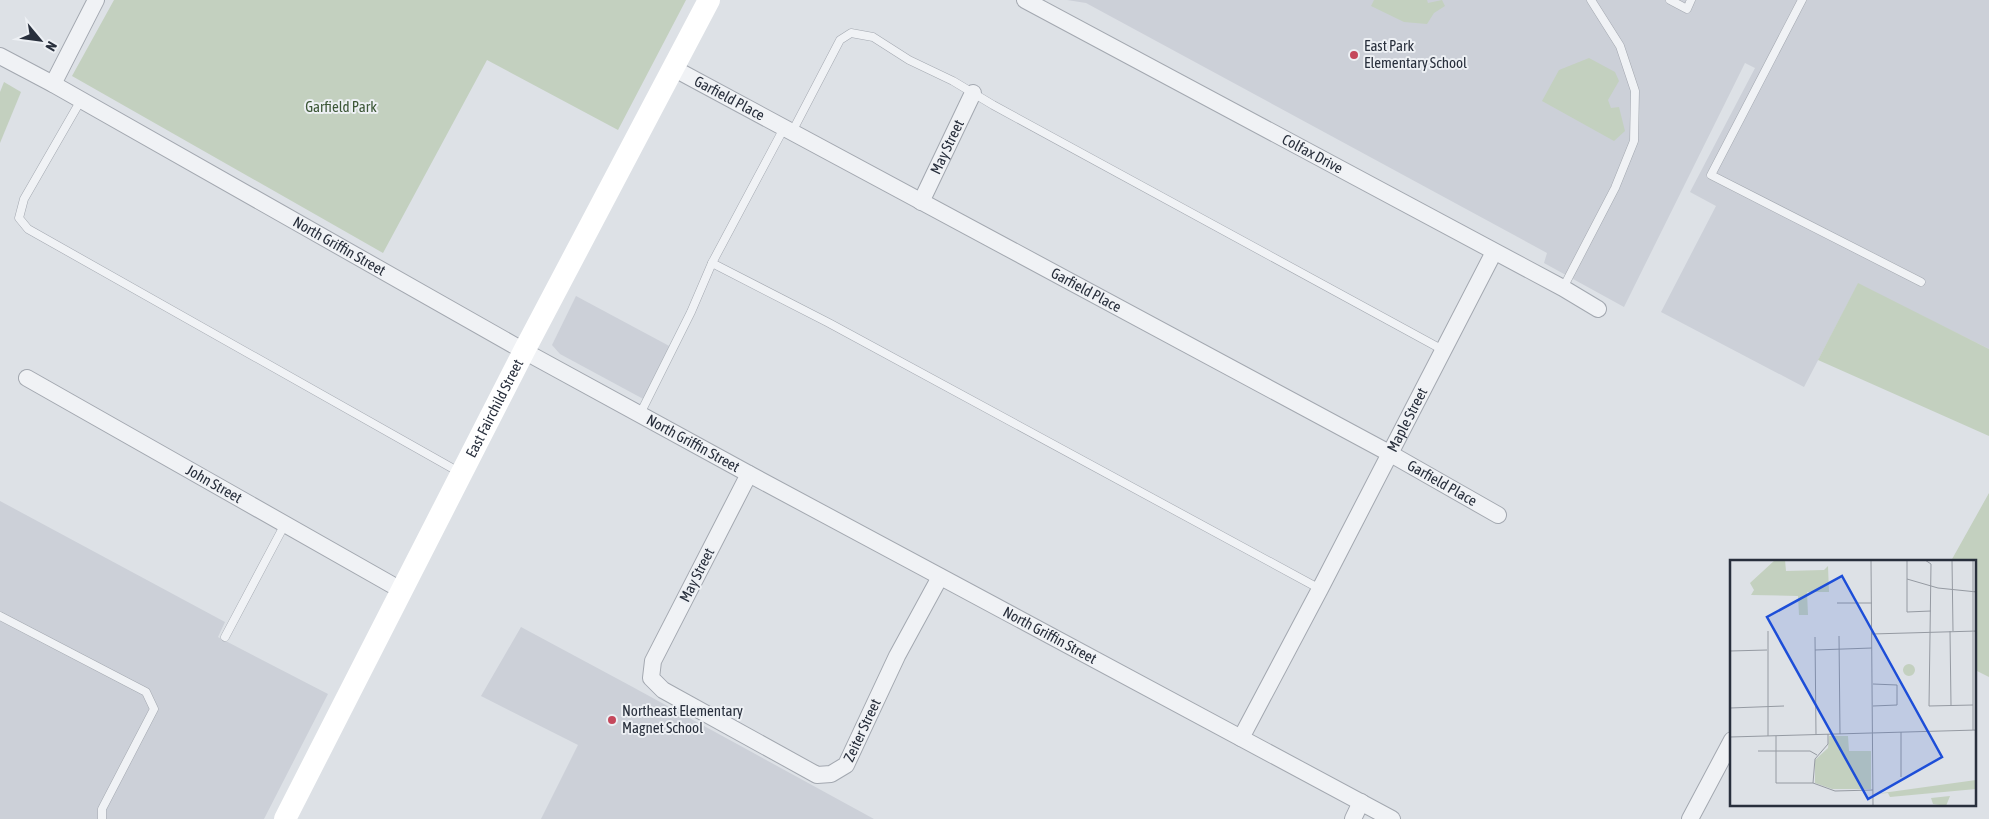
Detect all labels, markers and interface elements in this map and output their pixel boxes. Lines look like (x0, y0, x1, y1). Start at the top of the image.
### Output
north arrow (15, 15, 65, 65)
place label: East Park Elementary School (1364, 37, 1467, 71)
text: N (42, 39, 60, 54)
marker: East Park Elementary School (1348, 49, 1360, 61)
street label: Garfield Place (692, 72, 768, 124)
park label: Garfield Park (305, 98, 377, 115)
street label: May Street (927, 117, 967, 177)
street label: Colfax Drive (1279, 130, 1346, 177)
street label: North Griffin Street (290, 213, 389, 279)
street label: Garfield Place (1048, 264, 1125, 316)
street label: East Fairchild Street (462, 356, 526, 460)
street label: Maple Street (1383, 385, 1430, 455)
street label: North Griffin Street (644, 411, 743, 475)
street label: Garfield Place (1404, 456, 1480, 509)
street label: John Street (183, 461, 245, 506)
street label: May Street (676, 545, 717, 605)
inset map (1730, 560, 1976, 806)
street label: North Griffin Street (1000, 603, 1100, 667)
street label: Zeiter Street (840, 696, 884, 764)
place label: Northeast Elementary Magnet School (622, 702, 743, 736)
marker: Northeast Elementary Magnet School (606, 714, 618, 726)

